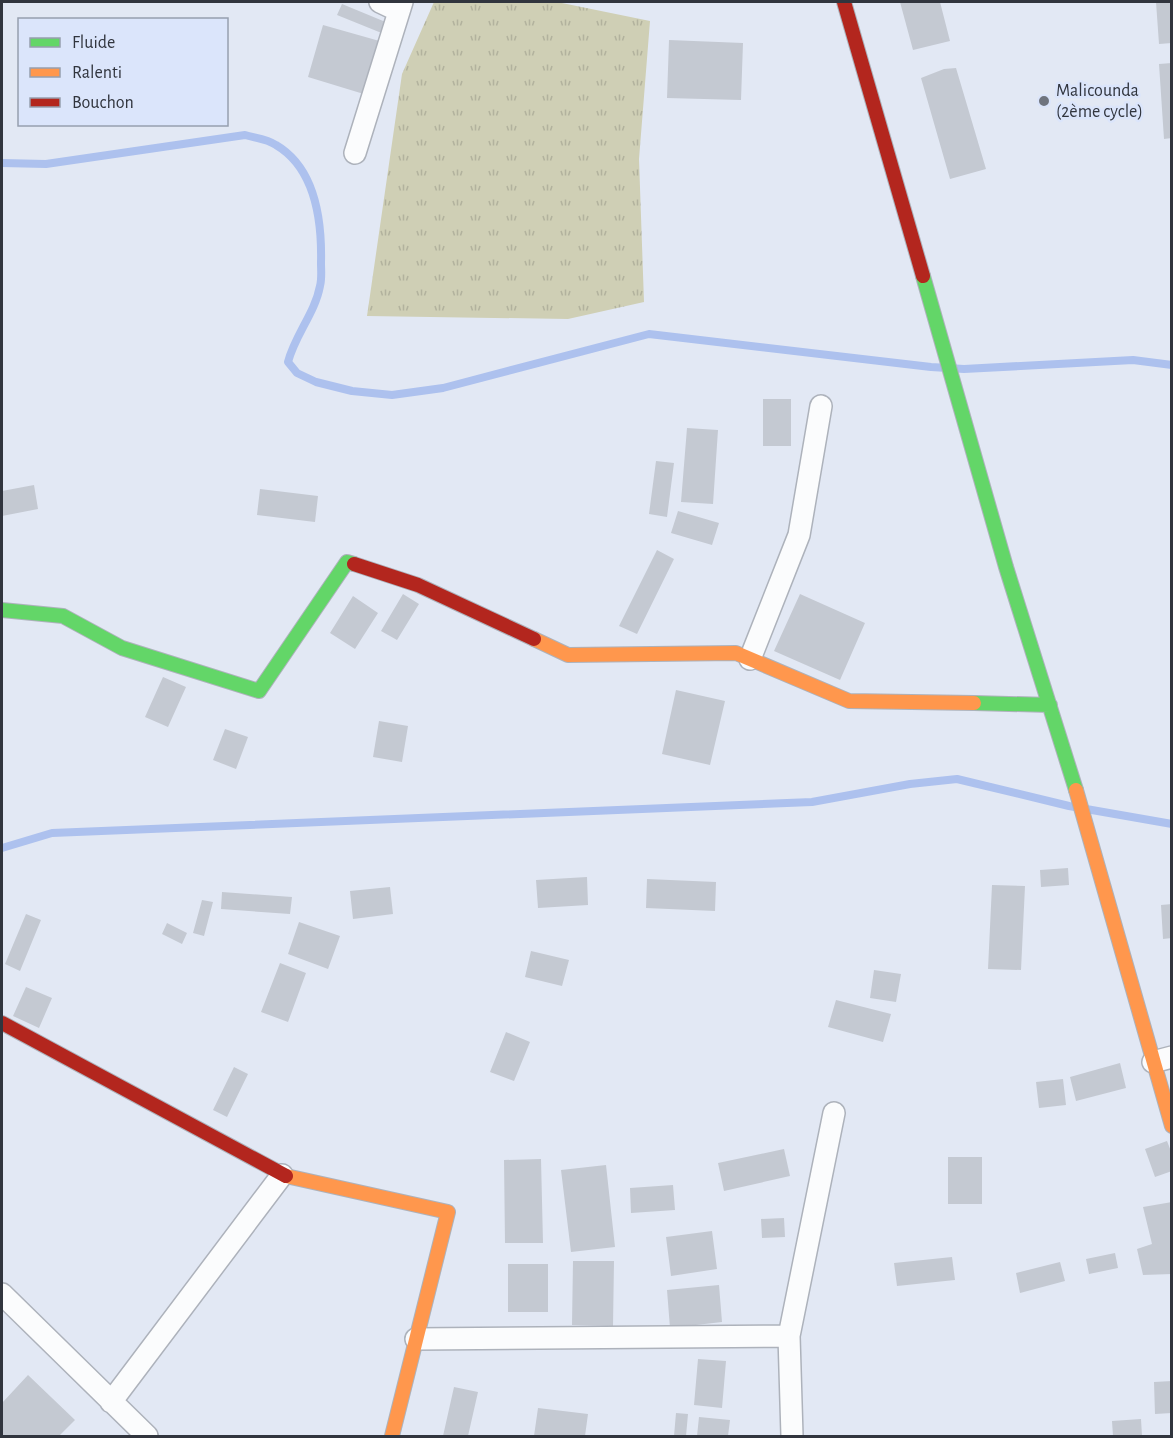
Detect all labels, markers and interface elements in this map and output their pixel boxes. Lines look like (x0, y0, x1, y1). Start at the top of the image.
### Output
legend (18, 18, 228, 126)
text: Fluide (72, 34, 115, 52)
text: Ralenti (72, 64, 122, 82)
place label: Malicounda (2ème cycle) (1056, 82, 1143, 121)
text: Bouchon (72, 94, 134, 112)
marker: Malicounda (2ème cycle) (1037, 94, 1051, 108)

